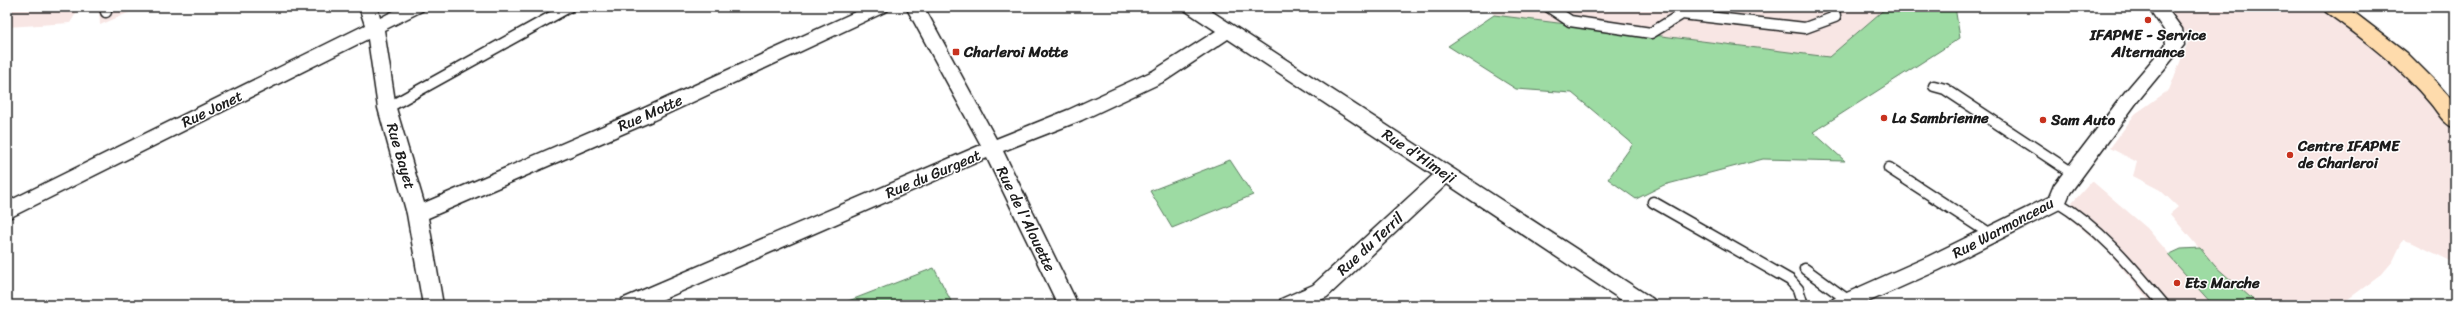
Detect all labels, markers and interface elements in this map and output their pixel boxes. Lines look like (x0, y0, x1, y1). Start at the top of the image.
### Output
marker: IFAPME - Service Alternance (2143, 15, 2153, 25)
place label: IFAPME - Service Alternance (2089, 22, 2207, 65)
place label: Charleroi Motte (963, 39, 1069, 65)
marker: Charleroi Motte (951, 47, 961, 57)
street label: Rue Jonet (177, 83, 248, 135)
street label: Rue Motte (613, 87, 687, 139)
place label: La Sambrienne (1892, 105, 1989, 131)
place label: Sam Auto (2050, 107, 2116, 133)
marker: La Sambrienne (1879, 113, 1889, 123)
marker: Sam Auto (2038, 115, 2048, 125)
street label: Rue Bayet (379, 120, 423, 193)
street label: Rue d'Himeji (1377, 122, 1462, 191)
place label: Centre IFAPME de Charleroi (2297, 133, 2401, 176)
street label: Rue du Gurgeat (881, 142, 985, 206)
marker: Centre IFAPME de Charleroi (2285, 150, 2295, 160)
street label: Rue de l'Alouette (989, 162, 1063, 277)
street label: Rue Warmonceau (1947, 190, 2059, 266)
street label: Rue du Terril (1330, 205, 1410, 282)
place label: Ets Marche (2185, 270, 2260, 296)
marker: Ets Marche (2172, 278, 2182, 288)

